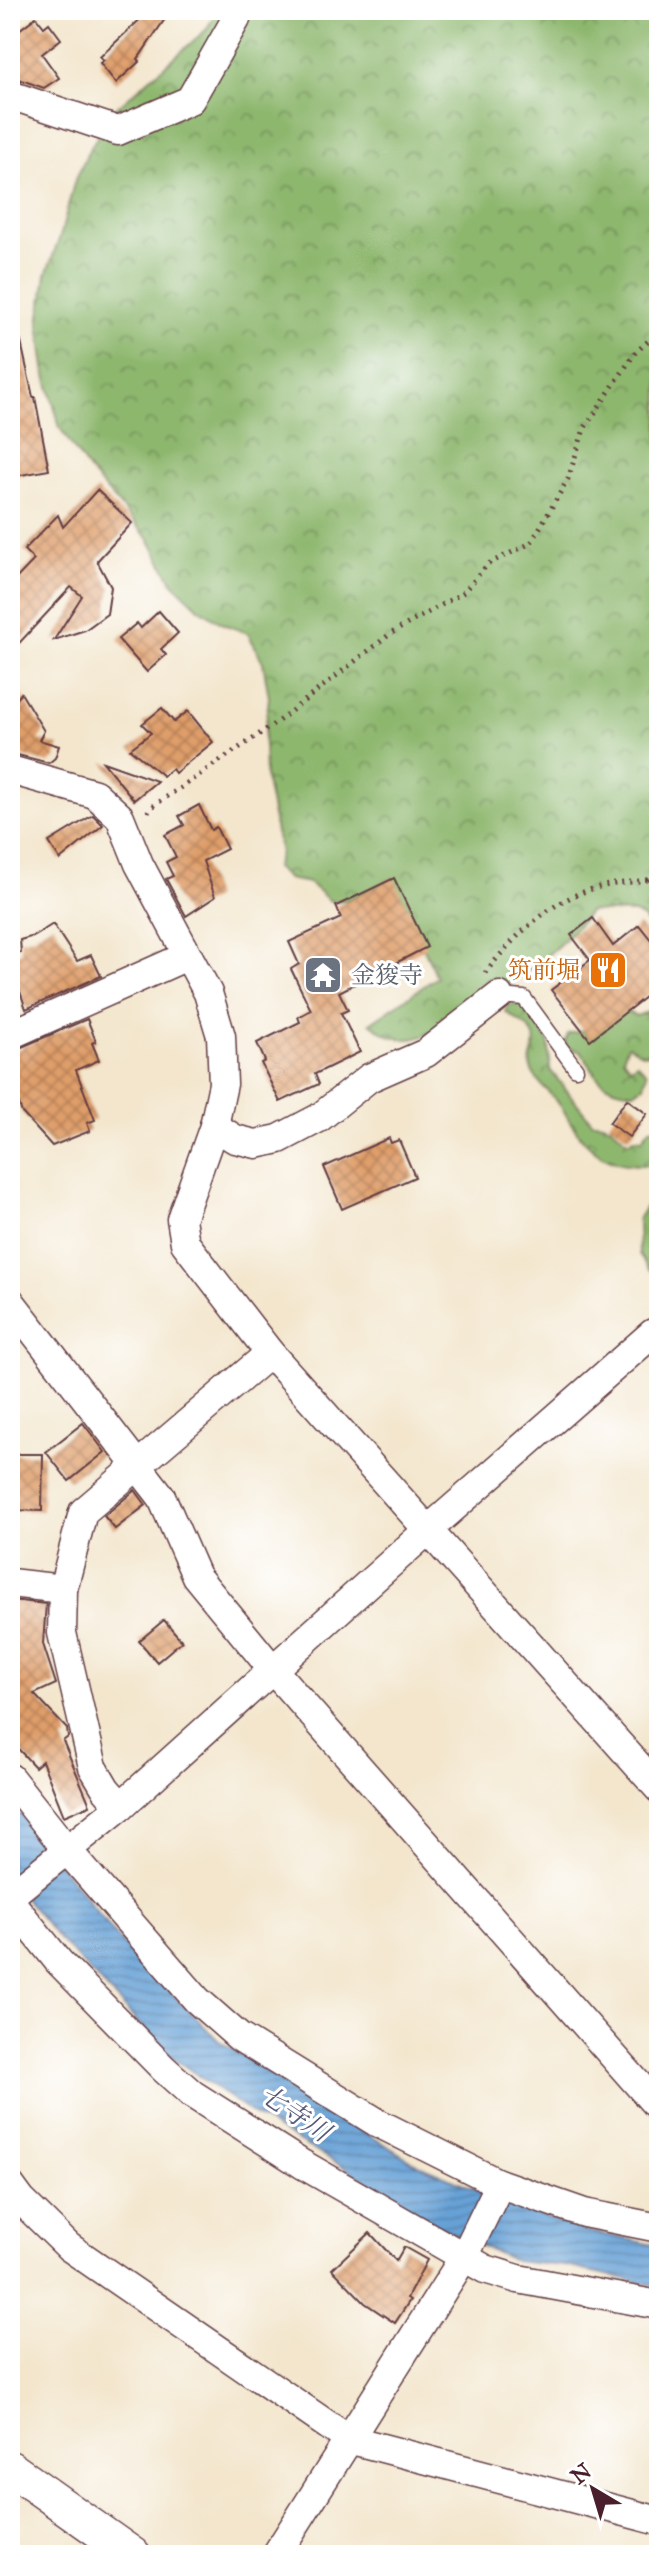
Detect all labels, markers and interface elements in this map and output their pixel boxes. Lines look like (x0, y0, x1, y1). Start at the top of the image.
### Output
restaurant icon: 筑前堀 (587, 949, 629, 991)
temple icon: 金狻寺 (302, 954, 344, 996)
place label: 筑前堀 (508, 955, 580, 985)
place label: 金狻寺 (351, 960, 423, 990)
water label: 七寺川 (254, 2078, 339, 2150)
north arrow (553, 2449, 633, 2529)
text: N (565, 2457, 597, 2490)

